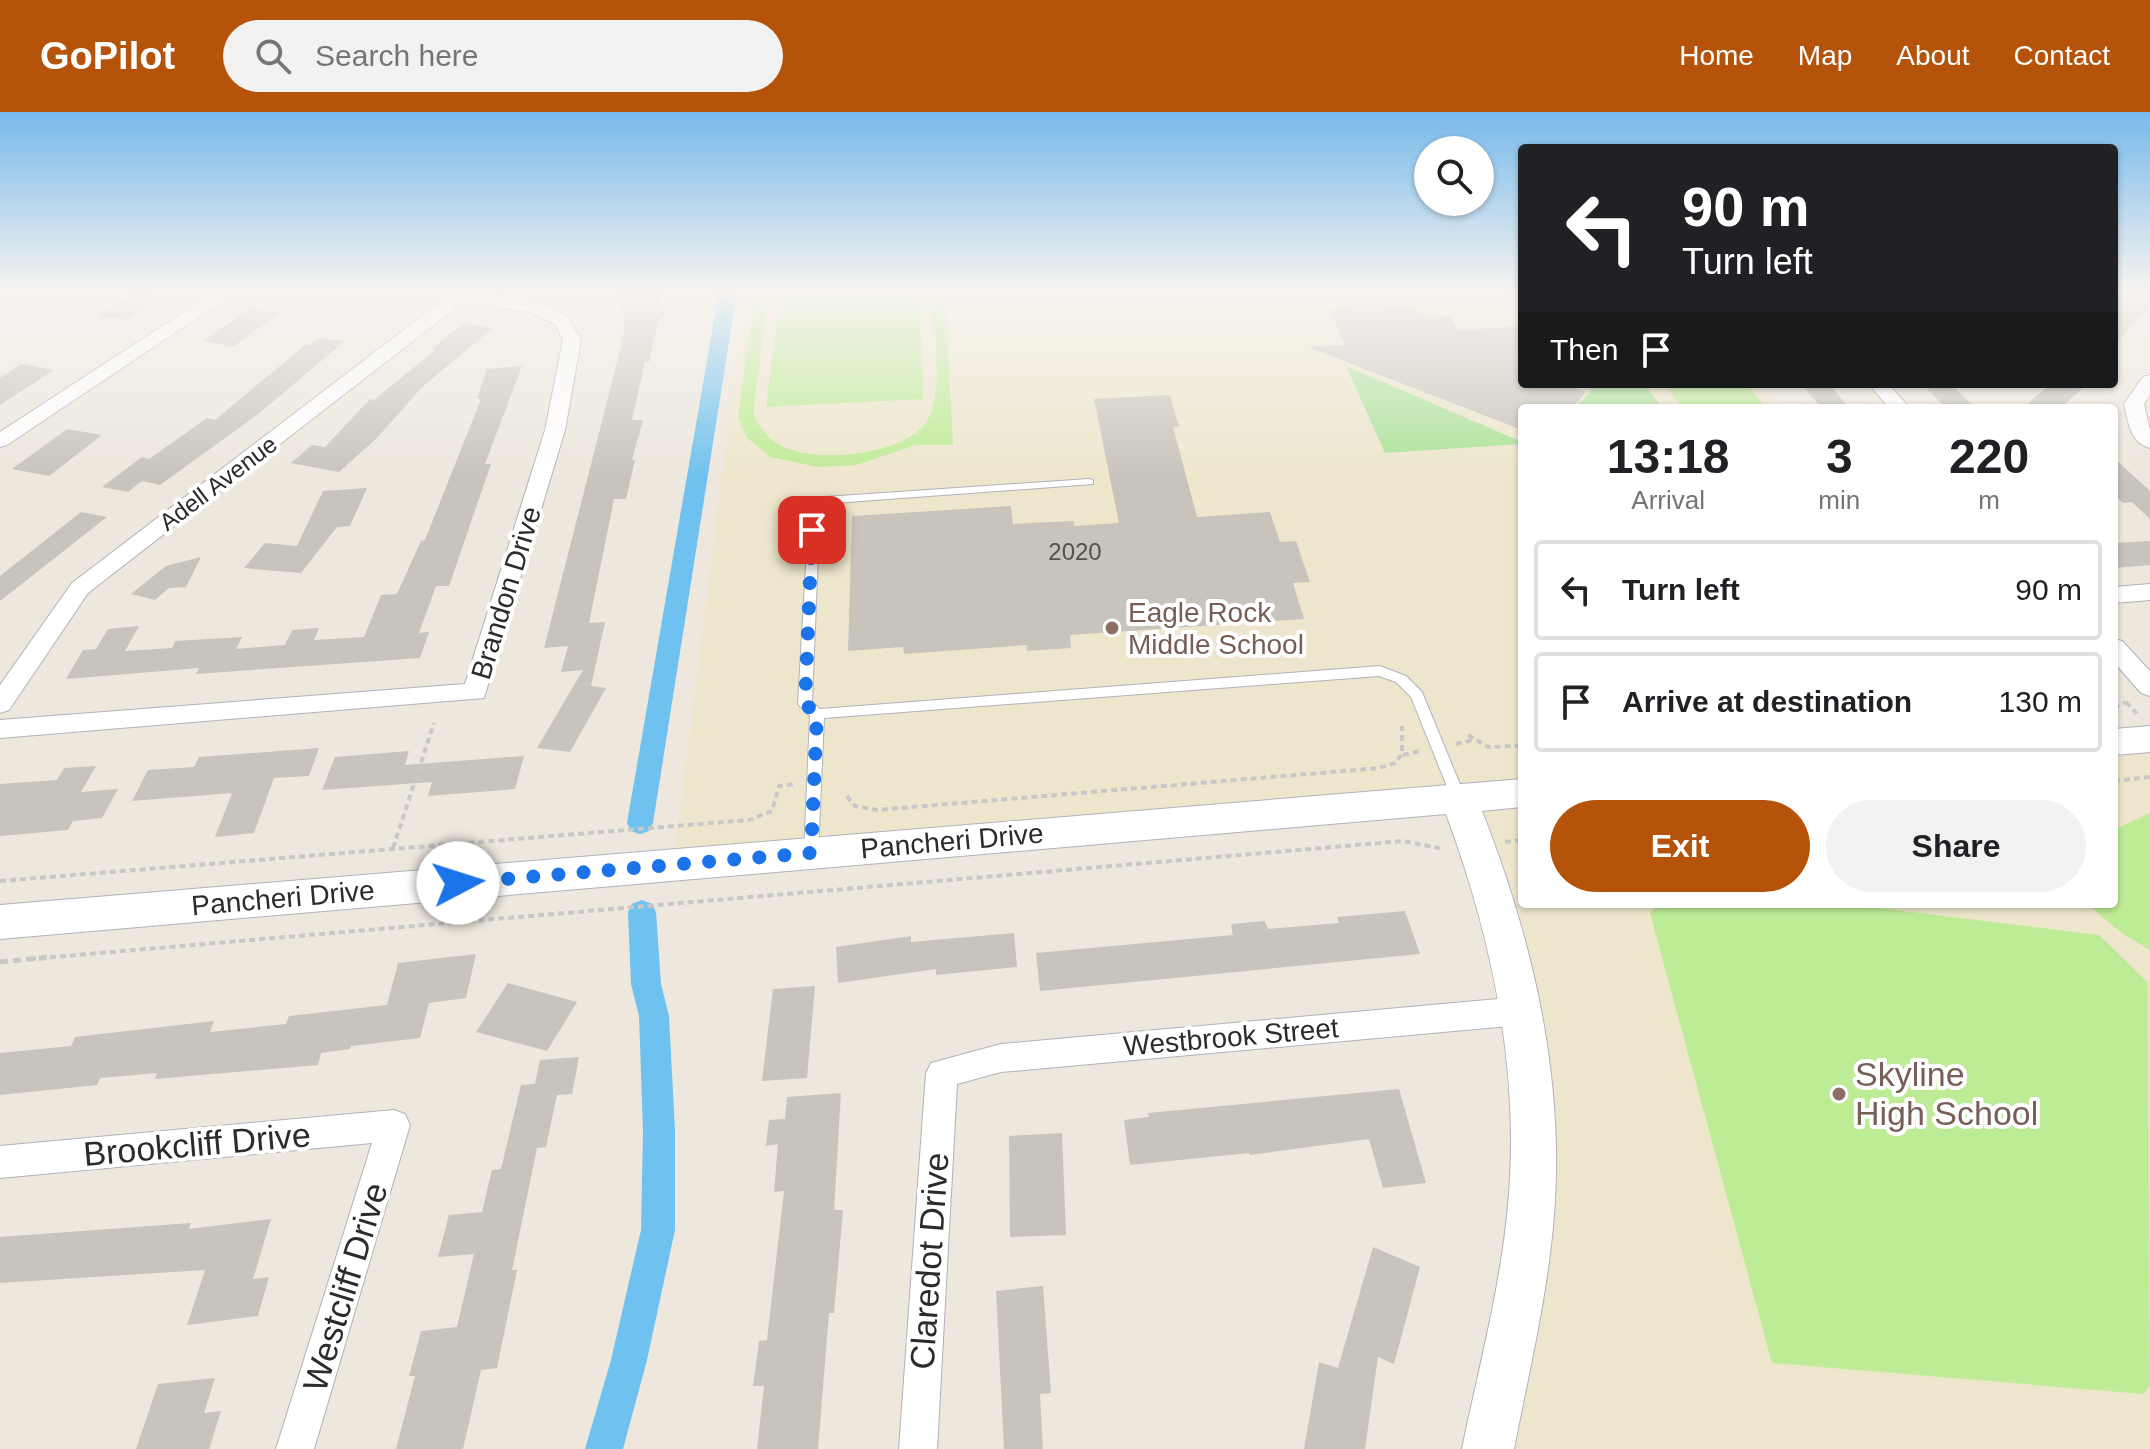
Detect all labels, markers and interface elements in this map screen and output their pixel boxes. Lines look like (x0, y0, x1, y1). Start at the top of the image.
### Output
search box (223, 20, 783, 92)
icon: search (251, 34, 295, 78)
text: GoPilot (40, 35, 175, 77)
text: Search here (315, 39, 479, 72)
text: Home (1679, 40, 1754, 71)
text: Map (1798, 40, 1852, 71)
text: About (1896, 40, 1970, 71)
text: Contact (2014, 40, 2110, 71)
map controls (1414, 136, 1494, 216)
button: search (1414, 136, 1494, 216)
text: 90 m (1682, 175, 1810, 238)
icon: left (1550, 176, 1654, 280)
text: Turn left (1682, 241, 1813, 282)
icon: arrive (1634, 328, 1678, 372)
text: Then (1550, 333, 1618, 366)
street label: Adell Avenue (154, 430, 282, 536)
text: 13:18 (1607, 430, 1730, 483)
text: 3 (1826, 430, 1853, 483)
text: 220 (1949, 430, 2029, 483)
text: Arrival (1631, 485, 1705, 515)
text: min (1818, 485, 1860, 515)
text: m (1978, 485, 2000, 515)
pin (778, 496, 846, 564)
street label: Brandon Drive (465, 503, 547, 683)
icon: arrive (790, 508, 834, 552)
house number: 2020 (1048, 538, 1102, 565)
icon: left (1554, 568, 1598, 612)
text: Turn left (1622, 573, 1740, 606)
text: 90 m (2015, 573, 2082, 606)
place label: Eagle Rock Middle School (1128, 597, 1304, 660)
marker: Eagle Rock Middle School (1103, 619, 1121, 637)
icon: arrive (1554, 680, 1598, 724)
text: Arrive at destination (1622, 685, 1912, 718)
text: 130 m (1999, 685, 2082, 718)
button: Exit (1550, 800, 1810, 892)
button: Share (1826, 800, 2086, 892)
street label: Pancheri Drive (859, 818, 1045, 864)
position arrow (416, 841, 500, 925)
street label: Pancheri Drive (190, 875, 376, 921)
street label: Westbrook Street (1122, 1012, 1340, 1062)
place label: Skyline High School (1855, 1055, 2038, 1132)
marker: Skyline High School (1830, 1085, 1848, 1103)
street label: Brookcliff Drive (82, 1115, 312, 1173)
street label: Claredot Drive (902, 1151, 956, 1371)
street label: Westcliff Drive (295, 1178, 395, 1396)

